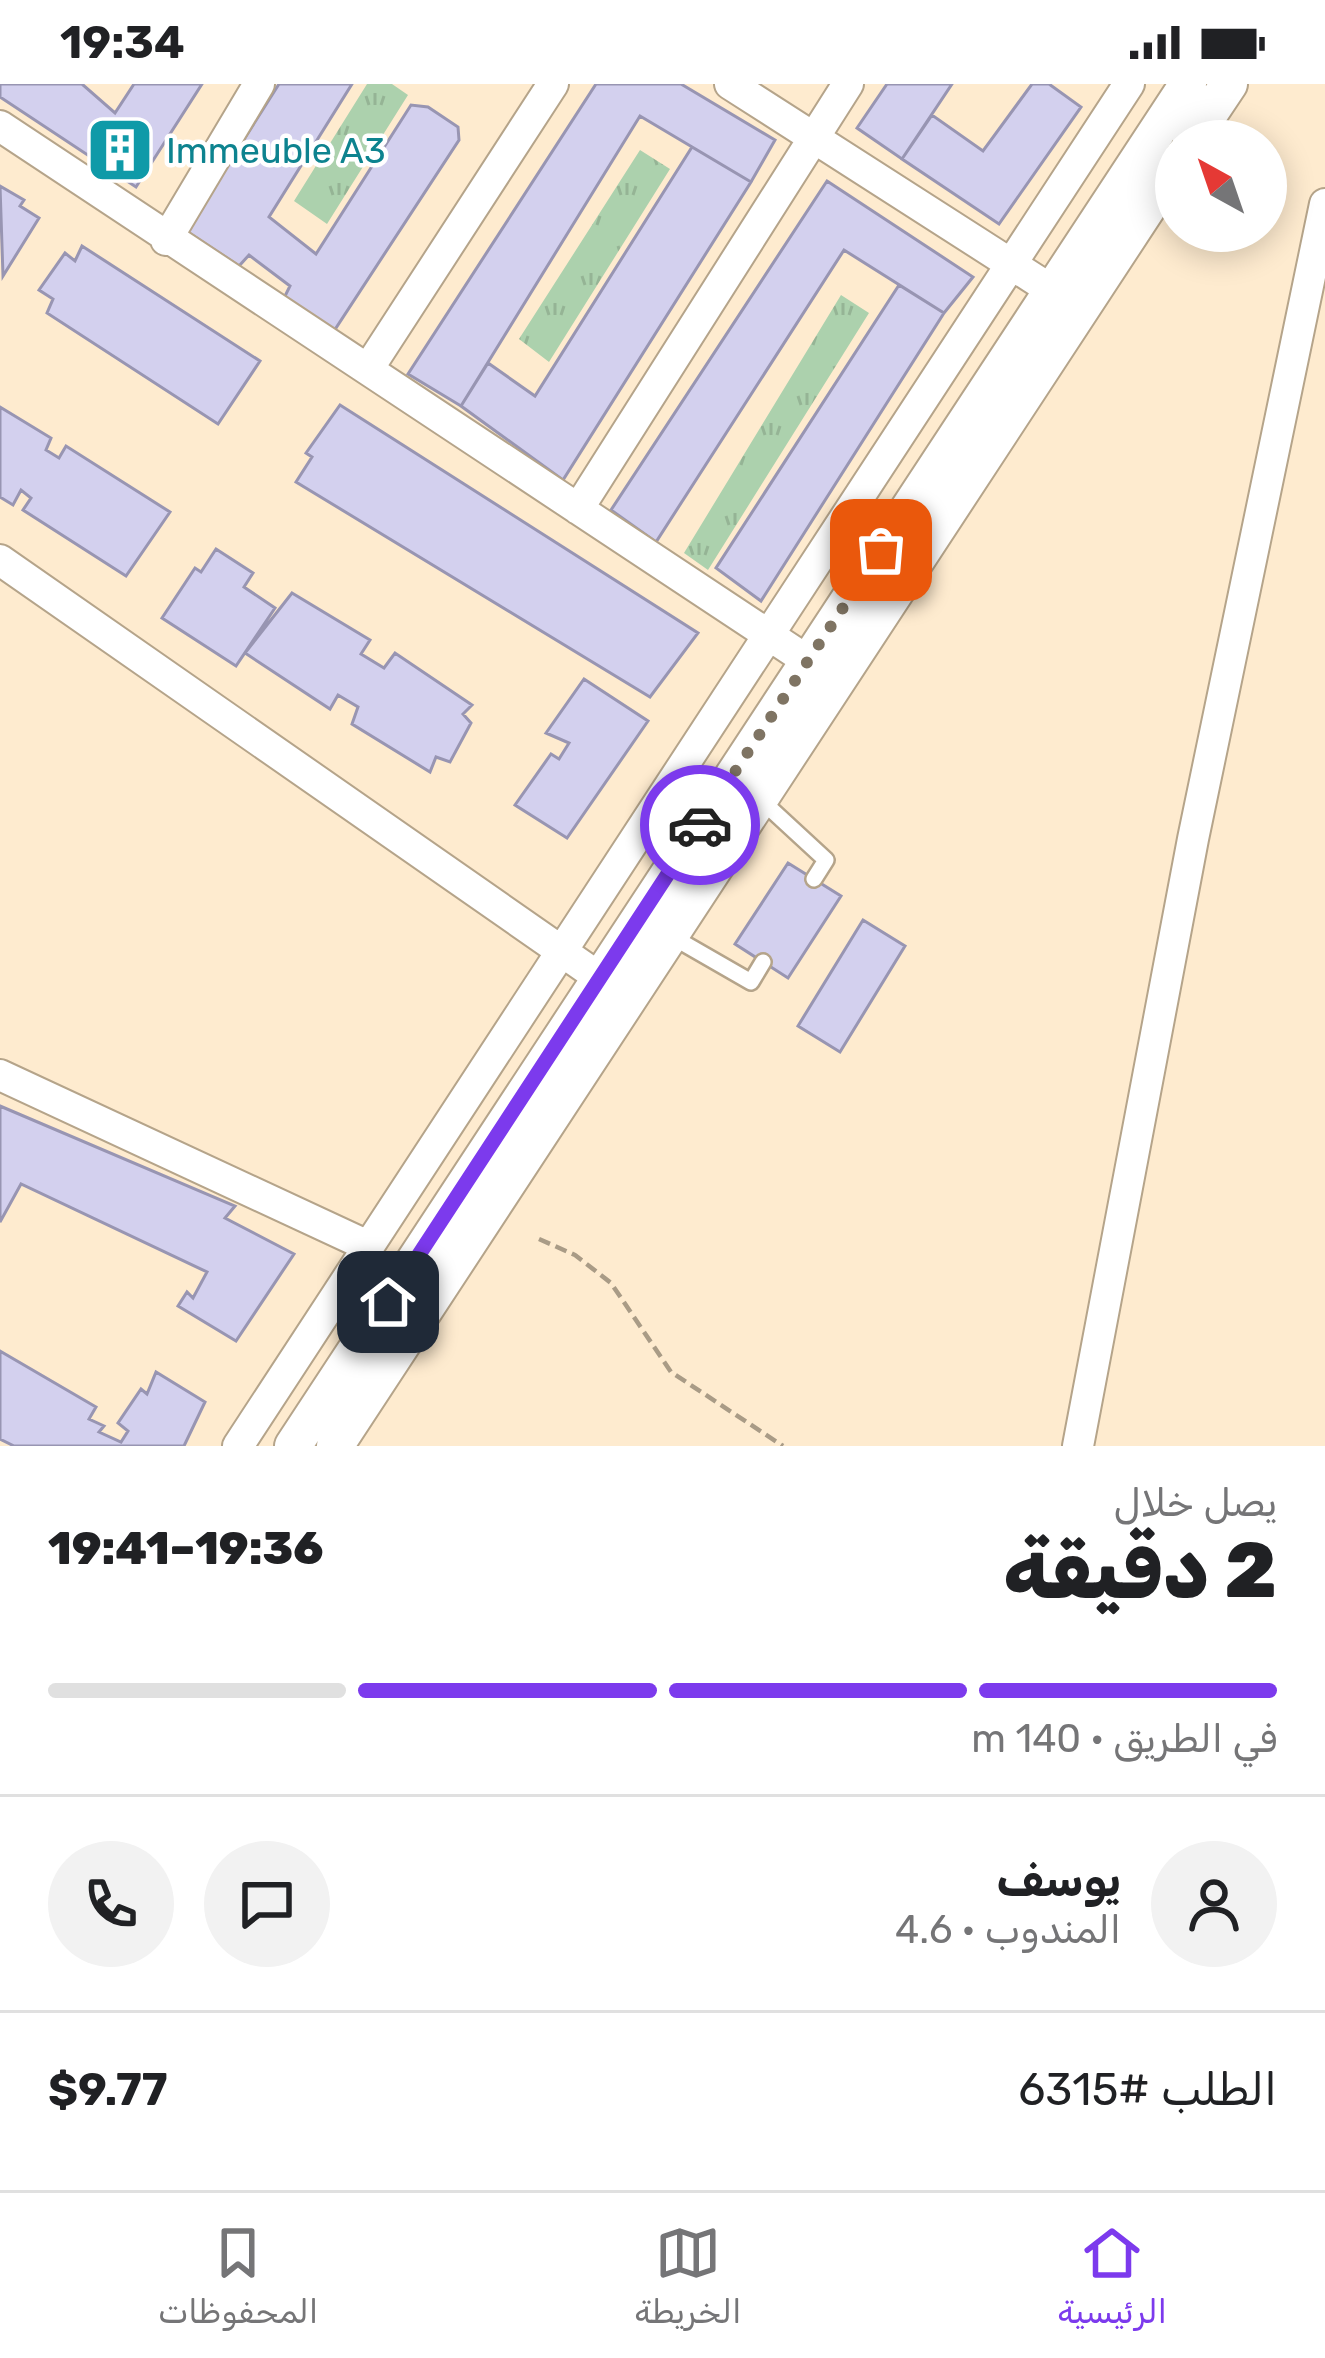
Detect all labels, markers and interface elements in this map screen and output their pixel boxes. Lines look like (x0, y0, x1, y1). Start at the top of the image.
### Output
text: 19:34 (60, 16, 185, 69)
building icon: Immeuble A3 (85, 115, 155, 185)
north arrow (1155, 120, 1287, 252)
map controls (1155, 120, 1287, 252)
place label: Immeuble A3 (166, 129, 386, 172)
pin (830, 499, 932, 601)
icon: bag (848, 517, 914, 583)
courier (640, 765, 760, 885)
icon: car (667, 792, 733, 858)
pin (337, 1251, 439, 1353)
icon: home (355, 1269, 421, 1335)
text: يصل خلال (1114, 1480, 1277, 1526)
text: 19:36–19:41 (48, 1522, 323, 1575)
text: 2 دقيقة (1003, 1524, 1277, 1617)
text: في الطريق · 140 m (971, 1716, 1277, 1762)
button: phone (48, 1841, 174, 1967)
button: chat (204, 1841, 330, 1967)
button: person (1151, 1841, 1277, 1967)
text: يوسف (996, 1854, 1121, 1907)
text: المندوب · 4.6 (895, 1907, 1121, 1953)
text: $9.77 (48, 2063, 168, 2116)
text: الطلب #6315 (1018, 2063, 1277, 2116)
tab: المحفوظات (158, 2220, 318, 2331)
tab: الخريطة (634, 2220, 742, 2331)
tab: الرئيسية (1057, 2220, 1167, 2331)

